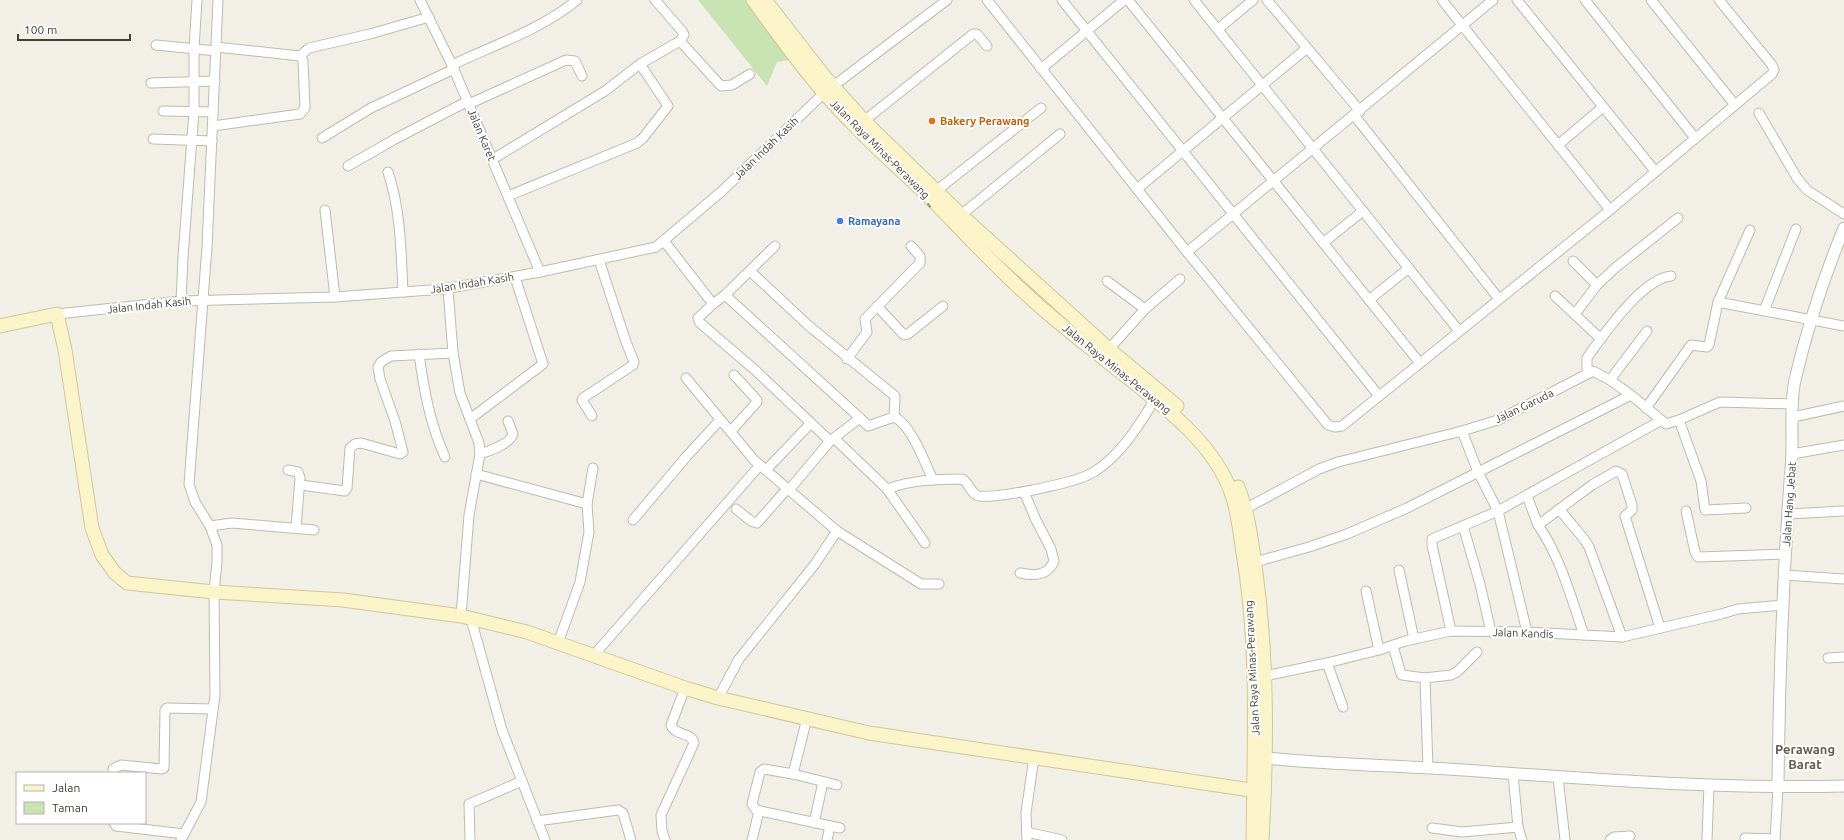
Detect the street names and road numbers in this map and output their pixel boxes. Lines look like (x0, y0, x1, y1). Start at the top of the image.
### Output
street label: Jalan Raya Minas-Perawang (828, 97, 932, 201)
street label: Jalan Karet (466, 107, 499, 163)
street label: Jalan Indah Kasih (731, 114, 801, 182)
street label: Jalan Indah Kasih (429, 270, 515, 296)
street label: Jalan Indah Kasih (106, 295, 192, 315)
street label: Jalan Raya Minas-Perawang (1061, 322, 1173, 416)
street label: Jalan Garuda (1493, 387, 1555, 425)
street label: Jalan Hang Jebat (1780, 461, 1798, 547)
street label: Jalan Raya Minas-Perawang (1242, 600, 1262, 736)
street label: Jalan Kandis (1492, 626, 1554, 640)

